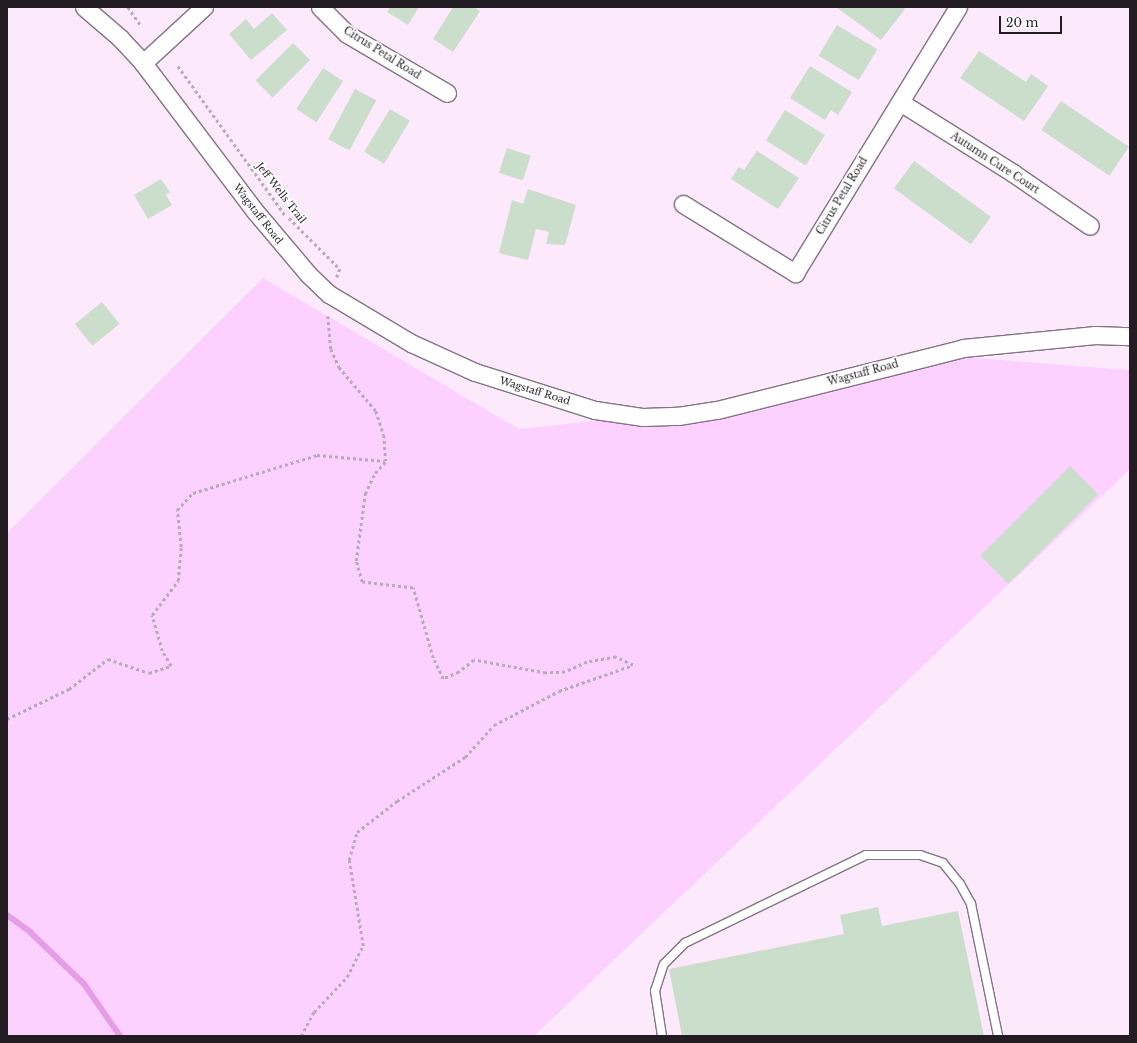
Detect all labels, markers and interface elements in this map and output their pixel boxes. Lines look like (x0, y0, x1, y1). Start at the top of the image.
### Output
scale bar (1001, 8, 1064, 34)
text: 20 m (1006, 15, 1038, 30)
street label: Citrus Petal Road (341, 24, 423, 82)
street label: Autumn Cure Court (949, 130, 1041, 196)
street label: Citrus Petal Road (814, 155, 870, 237)
street label: Jeff Wells Trail (253, 160, 309, 226)
street label: Wagstaff Road (231, 182, 285, 246)
street label: Wagstaff Road (826, 358, 900, 388)
street label: Wagstaff Road (498, 375, 572, 407)

